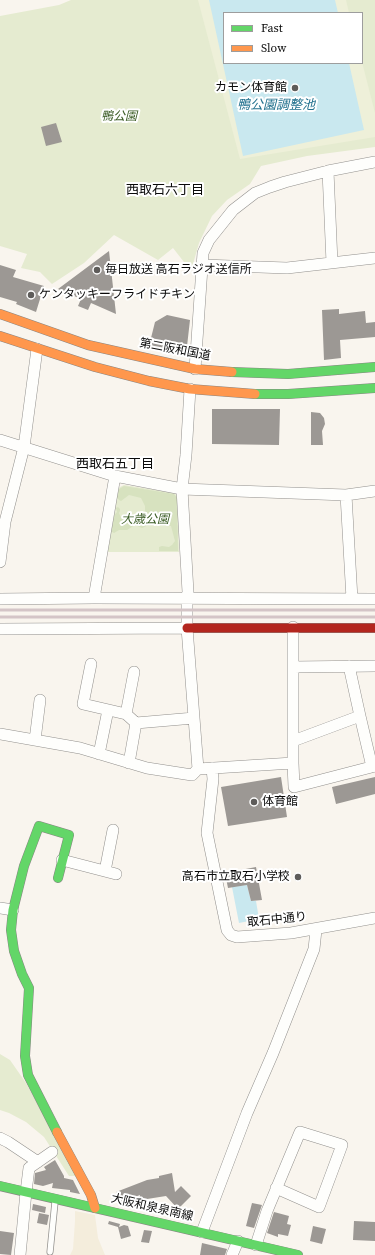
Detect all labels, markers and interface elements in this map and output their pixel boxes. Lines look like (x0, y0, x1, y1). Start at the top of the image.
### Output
legend (223, 12, 363, 64)
text: Fast (261, 20, 283, 36)
text: Slow (261, 40, 286, 56)
place label: カモン体育館 (215, 81, 287, 95)
marker: カモン体育館 (290, 83, 300, 93)
water label: 鴨公園調整池 (237, 98, 315, 114)
park label: 鴨公園 (101, 110, 137, 124)
district label: 西取石六丁目 (126, 183, 204, 199)
place label: 毎日放送 高石ラジオ送信所 (105, 263, 252, 277)
marker: 毎日放送 高石ラジオ送信所 (92, 265, 102, 275)
place label: ケンタッキーフライドチキン (39, 288, 195, 302)
marker: ケンタッキーフライドチキン (26, 290, 36, 300)
street label: 第二阪和国道 (138, 336, 212, 364)
district label: 西取石五丁目 (76, 457, 154, 473)
park label: 大歳公園 (121, 513, 169, 527)
place label: 体育館 (262, 795, 298, 809)
marker: 体育館 (249, 797, 259, 807)
place label: 高石市立取石小学校 (182, 870, 290, 884)
marker: 高石市立取石小学校 (293, 872, 303, 882)
street label: 取石中通り (246, 910, 308, 930)
street label: 大阪和泉泉南線 (109, 1192, 195, 1224)

